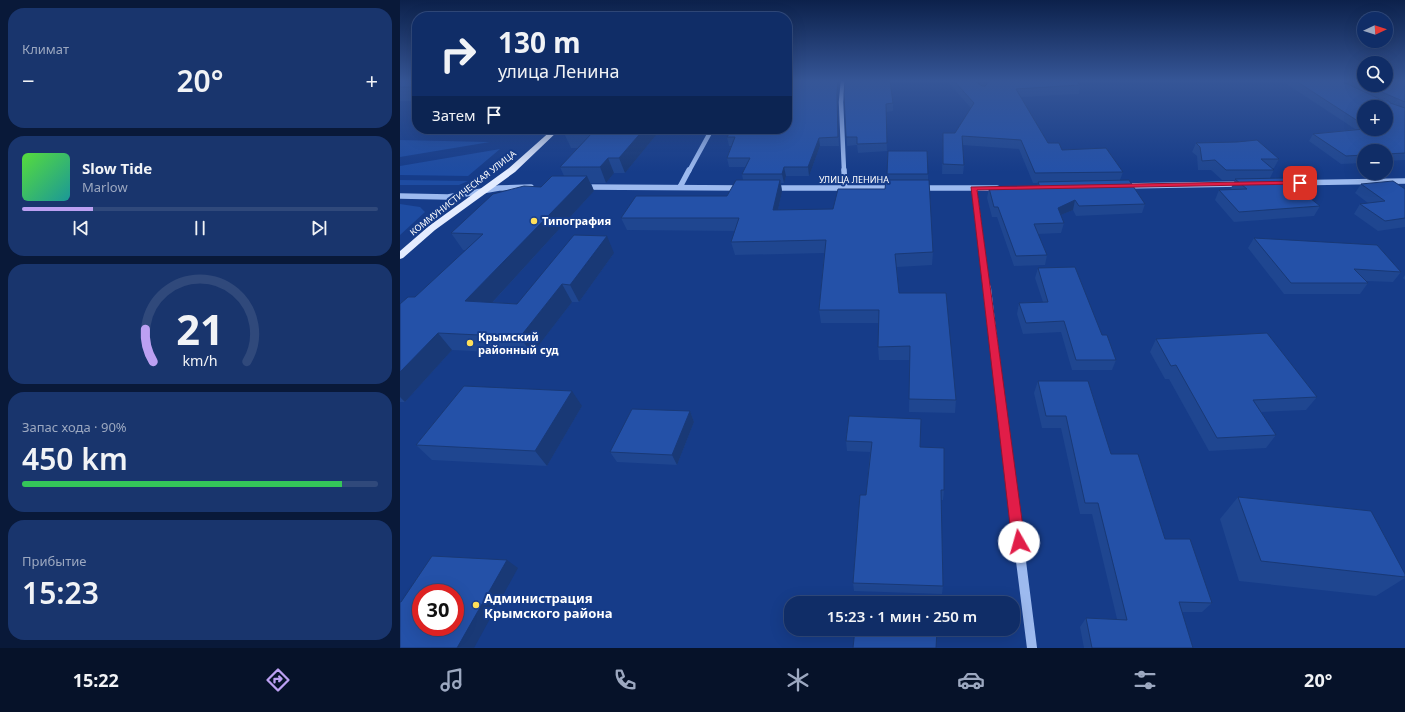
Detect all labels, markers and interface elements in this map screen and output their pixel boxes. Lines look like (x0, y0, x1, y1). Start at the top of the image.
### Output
north arrow (1357, 12, 1393, 48)
map controls (1357, 12, 1393, 180)
text: 130 m (498, 23, 581, 61)
icon: right (432, 28, 484, 80)
text: Климат (22, 40, 69, 58)
button: search (1357, 56, 1393, 92)
text: улица Ленина (498, 59, 619, 83)
text: 20° (176, 60, 224, 101)
text: − (22, 65, 35, 95)
text: + (365, 65, 378, 95)
button: + (1357, 100, 1393, 136)
icon: arrive (483, 104, 505, 126)
text: Затем (432, 105, 475, 125)
button: − (1357, 144, 1393, 180)
street label: КОММУНИСТИЧЕСКАЯ УЛИЦА (407, 147, 519, 238)
text: Slow Tide (82, 158, 152, 178)
pin (1283, 166, 1317, 200)
icon: arrive (1289, 172, 1311, 194)
street label: УЛИЦА ЛЕНИНА (819, 173, 889, 186)
text: Marlow (82, 178, 128, 196)
place label: Типография (542, 213, 611, 228)
marker: Типография (529, 216, 539, 226)
icon: previous (70, 217, 92, 239)
icon: pause (189, 217, 211, 239)
icon: next (308, 217, 330, 239)
text: 21 (176, 301, 224, 357)
place label: Крымский районный суд (478, 329, 558, 357)
marker: Крымский районный суд (465, 338, 475, 348)
text: km/h (182, 351, 218, 370)
text: Запас хода · 90% (22, 418, 127, 436)
text: 450 km (22, 438, 128, 479)
position arrow (998, 521, 1040, 563)
text: Прибытие (22, 552, 86, 570)
text: 15:23 (22, 572, 99, 613)
speed limit sign: 30 (412, 584, 464, 636)
place label: Администрация Крымского района (484, 589, 613, 622)
marker: Администрация Крымского района (471, 600, 481, 610)
text: 15:23 · 1 мин · 250 m (827, 606, 977, 626)
icon: directions (264, 666, 292, 694)
icon: music (438, 666, 466, 694)
icon: phone (611, 666, 639, 694)
icon: climate (784, 666, 812, 694)
icon: car (957, 666, 985, 694)
icon: filters (1131, 666, 1159, 694)
text: 15:22 (73, 668, 119, 692)
text: 20° (1304, 668, 1332, 692)

